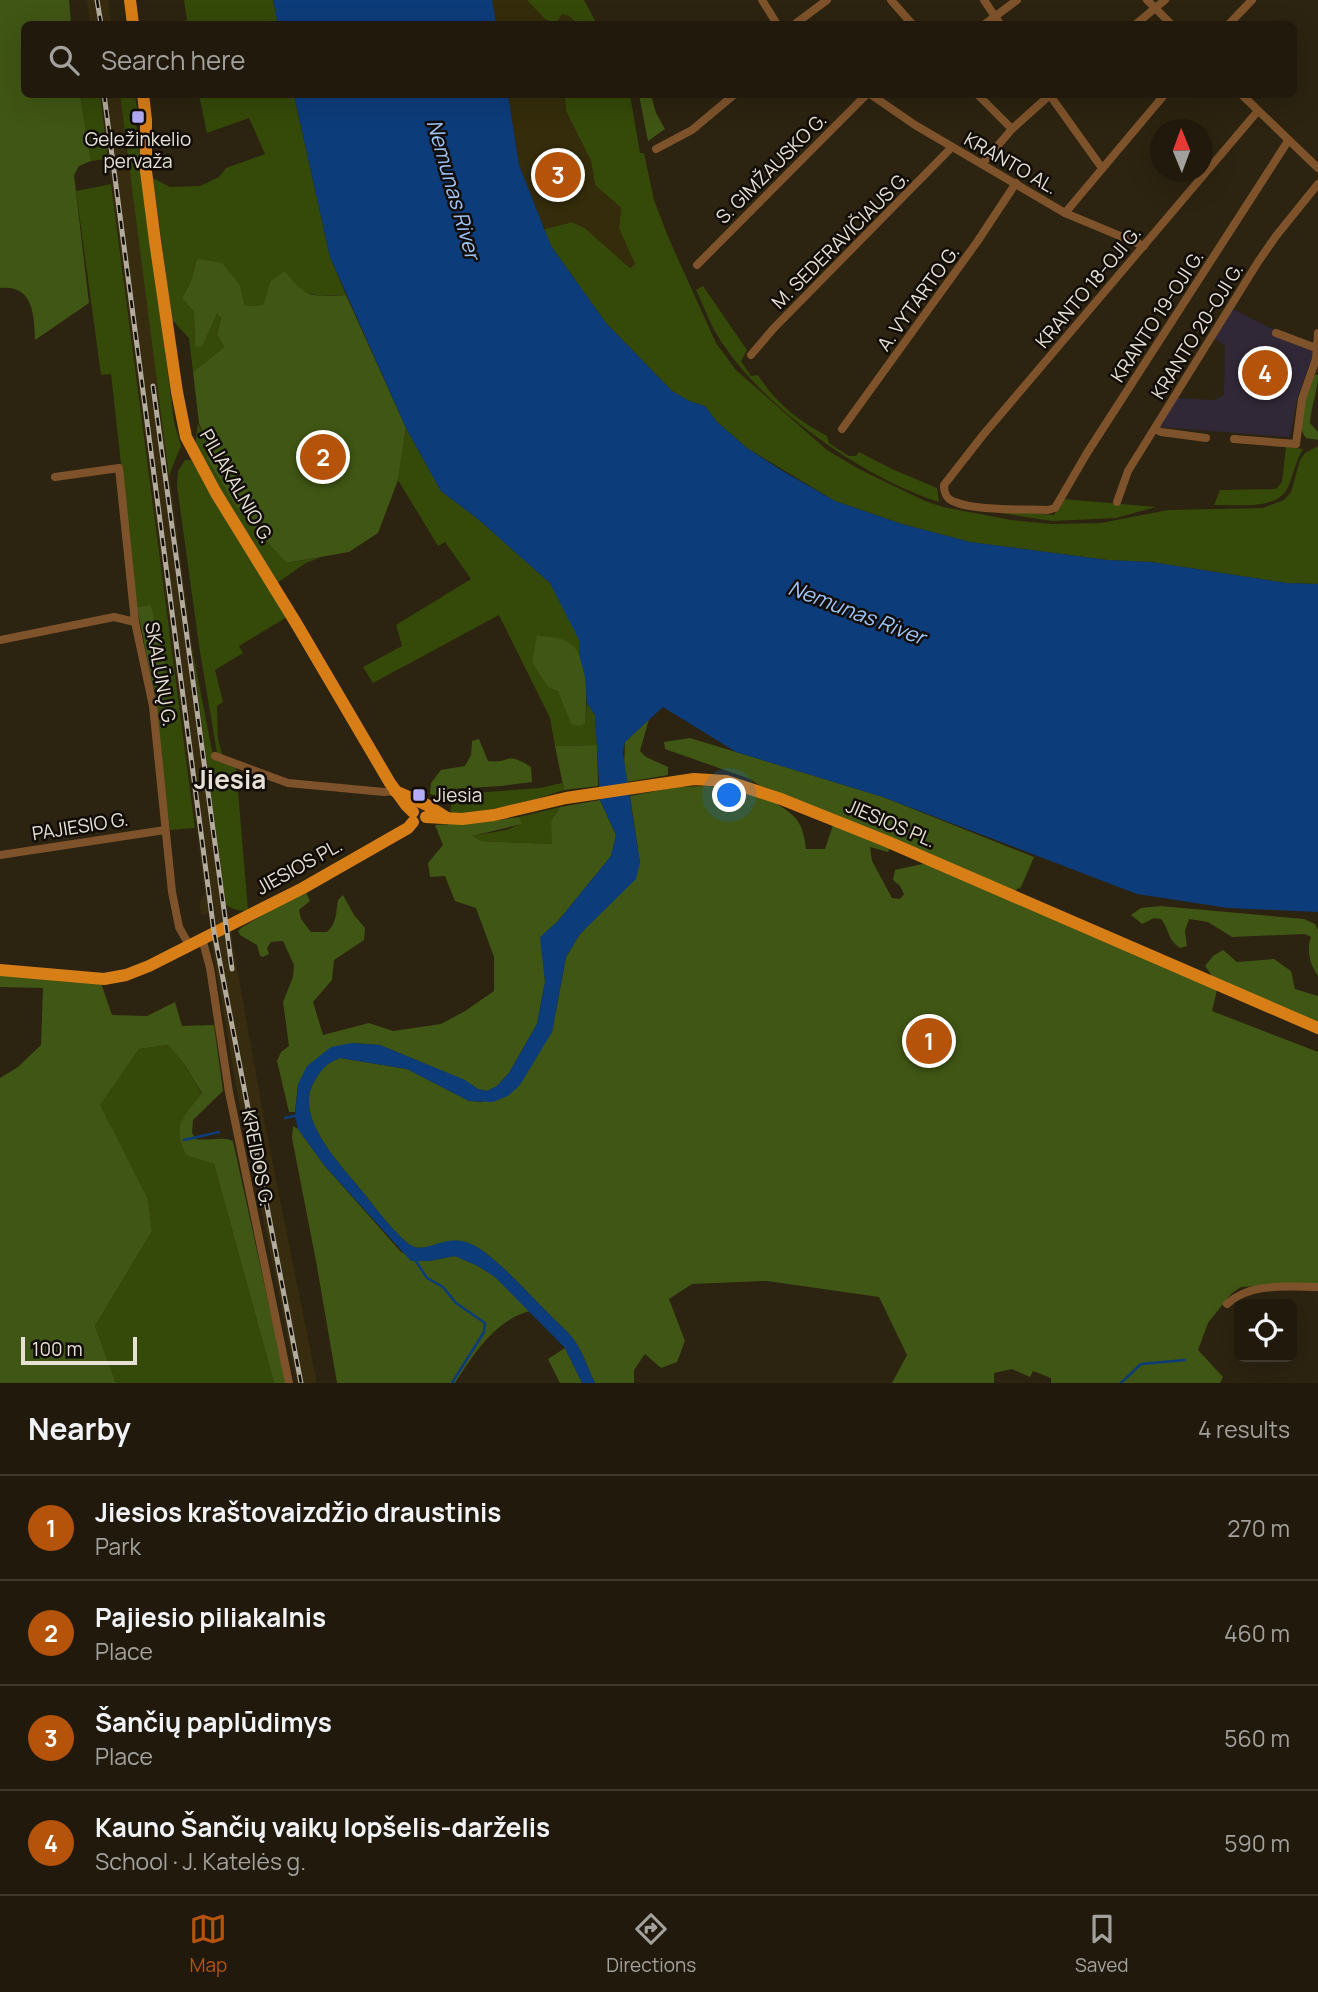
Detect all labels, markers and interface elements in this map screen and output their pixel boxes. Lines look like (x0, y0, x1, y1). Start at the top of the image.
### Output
search box (21, 21, 1297, 98)
icon: search (45, 41, 83, 79)
text: Search here (101, 42, 246, 78)
street label: S. GIMŽAUSKO G. (710, 107, 832, 229)
marker: Geležinkelio pervaža (130, 109, 146, 125)
water label: Nemunas River (421, 116, 488, 265)
north arrow (1150, 119, 1213, 182)
place label: Geležinkelio pervaža (85, 126, 191, 174)
street label: KRANTO AL. (960, 126, 1062, 200)
pin: 3 (535, 149, 581, 201)
street label: M. SEDERAVIČIAUS G. (766, 166, 914, 314)
street label: KRANTO 18-OJI G. (1029, 221, 1147, 353)
street label: A. VYTARTO G. (871, 240, 965, 356)
street label: KRANTO 19-OJI G. (1105, 245, 1209, 387)
street label: KRANTO 20-OJI G. (1145, 258, 1249, 404)
pin: 4 (1242, 347, 1288, 399)
street label: PILIAKALNIO G. (194, 424, 280, 548)
pin: 2 (300, 431, 346, 483)
water label: Nemunas River (785, 573, 932, 652)
street label: SKALŪNŲ G. (139, 620, 183, 728)
district label: Jiesia (194, 761, 266, 797)
your location (712, 778, 746, 812)
place label: Jiesia (433, 782, 482, 808)
marker: Jiesia (411, 787, 427, 803)
street label: JIESIOS PL. (842, 792, 940, 854)
street label: PAJIESIO G. (30, 806, 130, 846)
street label: JIESIOS PL. (251, 832, 347, 900)
pin: 1 (906, 1015, 952, 1067)
street label: KREIDOS G. (236, 1108, 280, 1208)
map controls (1234, 1299, 1297, 1362)
button: locate (1234, 1299, 1297, 1362)
scale bar (21, 1334, 136, 1366)
text: 100 m (32, 1336, 83, 1362)
text: Nearby (28, 1408, 131, 1449)
text: 4 results (1198, 1413, 1290, 1445)
text: Jiesios kraštovaizdžio draustinis (95, 1494, 501, 1530)
text: 1 (46, 1512, 56, 1544)
text: 270 m (1227, 1512, 1290, 1544)
text: Park (95, 1530, 141, 1562)
text: Pajiesio piliakalnis (95, 1599, 326, 1635)
text: 2 (44, 1617, 58, 1649)
text: 460 m (1224, 1617, 1290, 1649)
text: Place (95, 1635, 153, 1667)
text: Šančių paplūdimys (95, 1704, 332, 1740)
text: 3 (44, 1722, 58, 1754)
text: 560 m (1224, 1722, 1290, 1754)
text: Place (95, 1740, 153, 1772)
text: Kauno Šančių vaikų lopšelis-darželis (95, 1809, 550, 1845)
text: 4 (44, 1827, 58, 1859)
text: 590 m (1224, 1827, 1290, 1859)
text: School · J. Katelės g. (95, 1845, 306, 1877)
tab: Map (189, 1910, 227, 1978)
tab: Directions (606, 1910, 696, 1978)
tab: Saved (1075, 1910, 1129, 1978)

